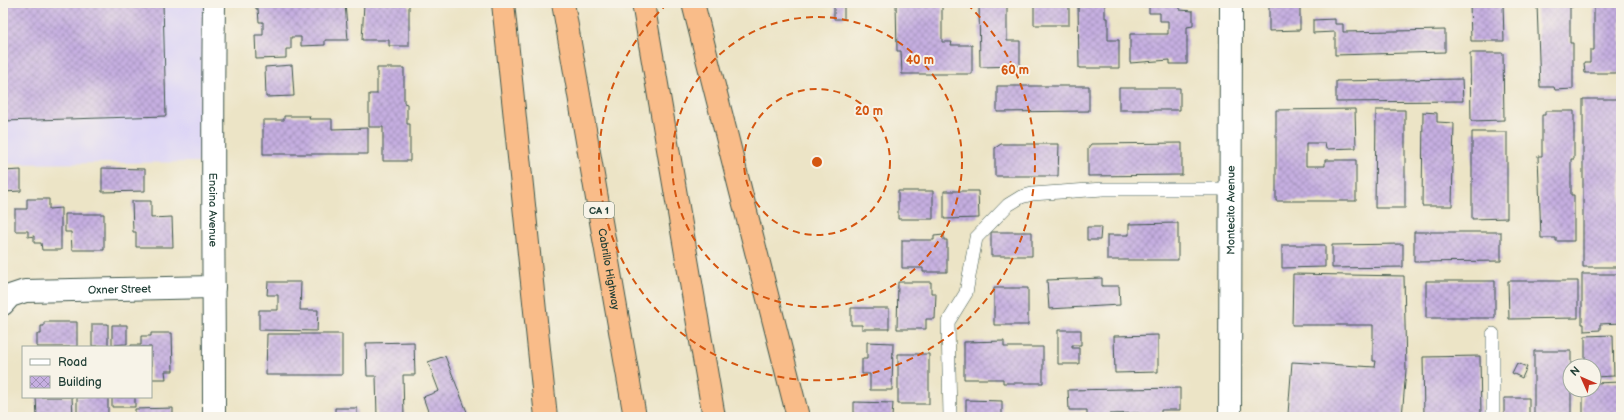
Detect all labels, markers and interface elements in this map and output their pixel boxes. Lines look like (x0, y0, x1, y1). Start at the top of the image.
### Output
text: 40 m (906, 53, 934, 68)
text: 60 m (1001, 63, 1029, 78)
text: 20 m (855, 104, 883, 119)
centre of rings (810, 155, 824, 169)
street label: Montecito Avenue (1224, 165, 1238, 255)
street label: Encina Avenue (206, 173, 219, 248)
road number: CA 1 (584, 202, 614, 218)
street label: Cabrillo Highway (595, 227, 622, 311)
street label: Oxner Street (88, 282, 152, 297)
legend (22, 346, 152, 398)
text: Road (58, 355, 87, 370)
north arrow (1562, 358, 1602, 398)
text: N (1568, 364, 1583, 379)
text: Building (58, 375, 102, 390)

